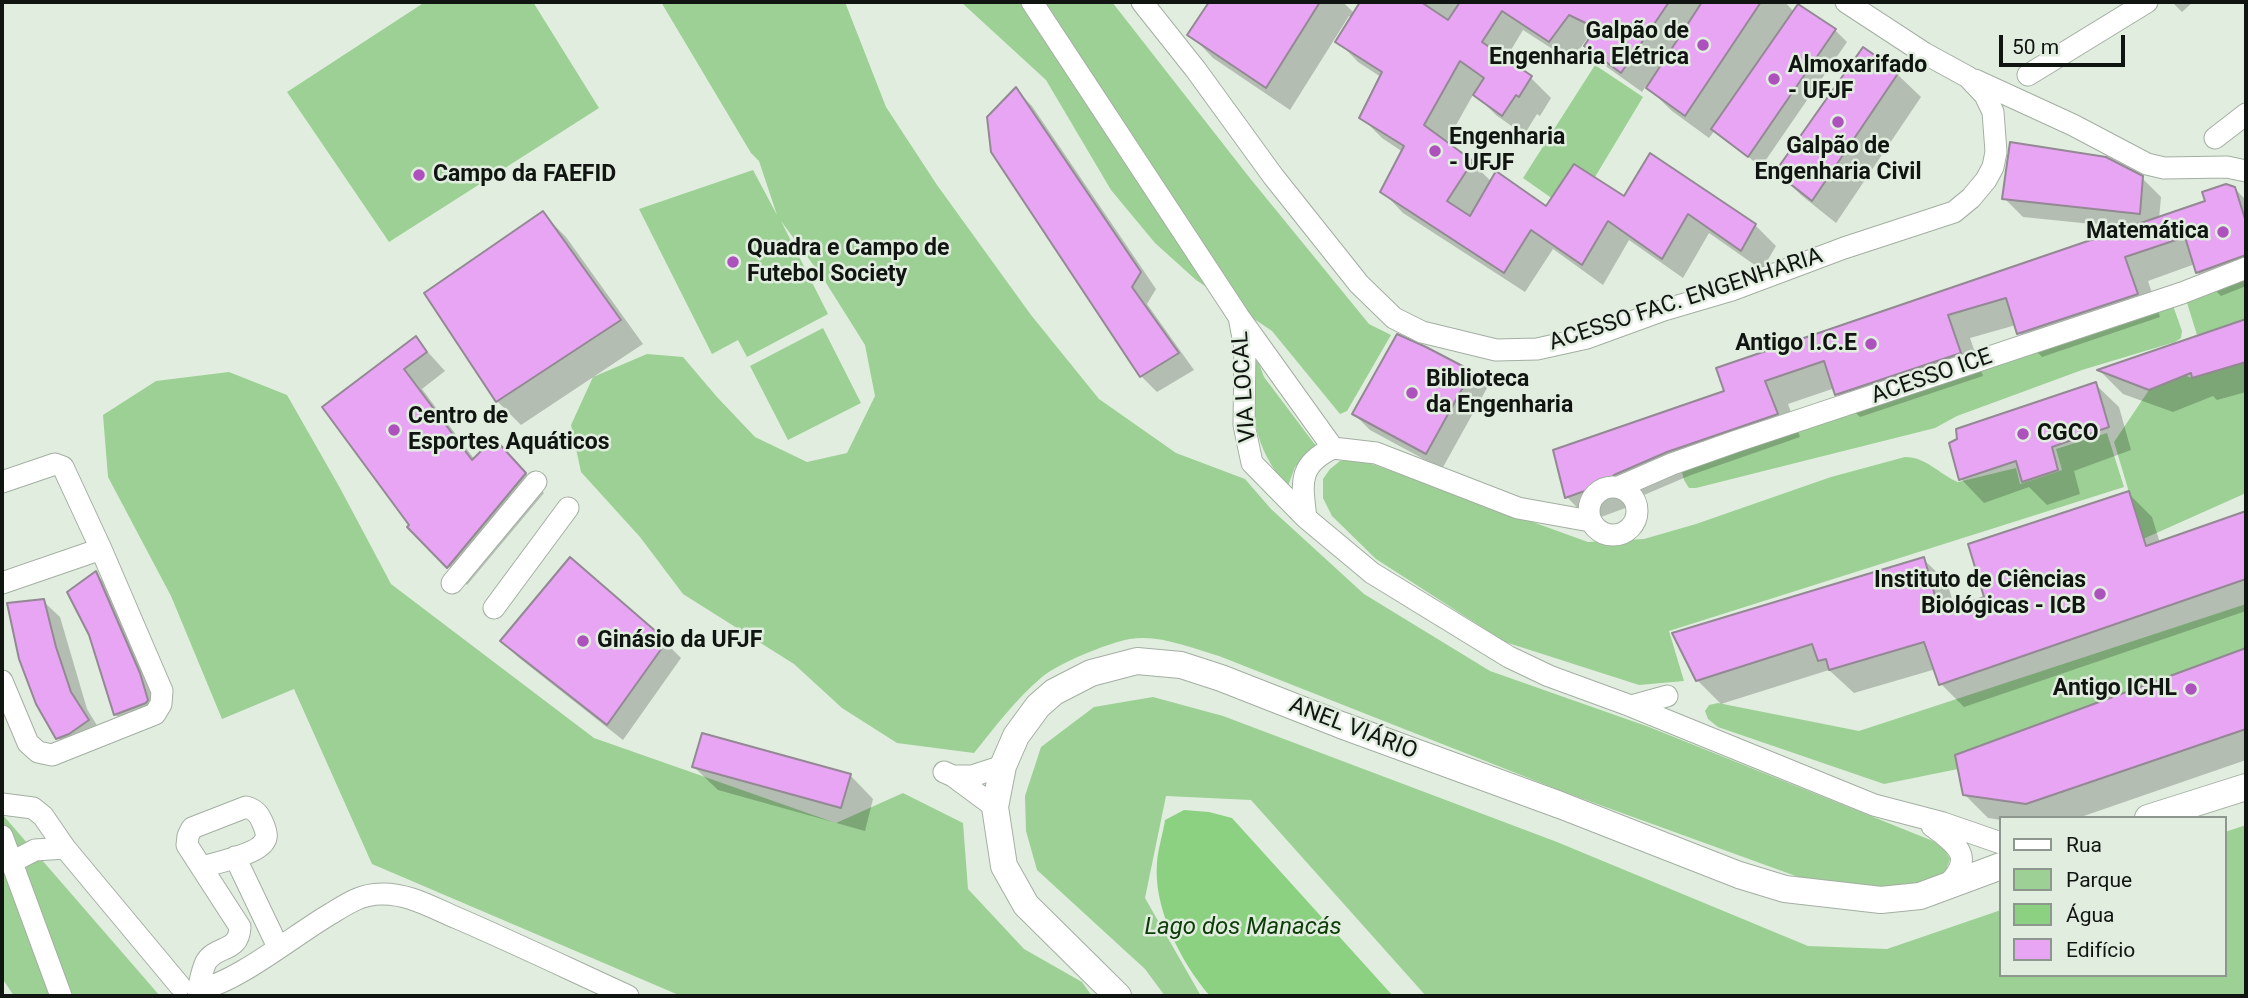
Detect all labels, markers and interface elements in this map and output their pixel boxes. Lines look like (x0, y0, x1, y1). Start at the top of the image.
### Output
place label: Galpão de Engenharia Elétrica (1489, 18, 1689, 72)
scale bar (2003, 21, 2129, 65)
text: 50 m (2012, 35, 2059, 59)
marker: Galpão de Engenharia Elétrica (1695, 37, 1711, 53)
place label: Almoxarifado - UFJF (1788, 52, 1927, 106)
marker: Almoxarifado - UFJF (1766, 71, 1782, 87)
marker: Galpão de Engenharia Civil (1830, 114, 1846, 130)
place label: Engenharia - UFJF (1449, 124, 1565, 178)
place label: Galpão de Engenharia Civil (1755, 133, 1921, 187)
marker: Engenharia - UFJF (1427, 143, 1443, 159)
place label: Campo da FAEFID (433, 161, 616, 189)
marker: Campo da FAEFID (411, 167, 427, 183)
place label: Matemática (2086, 218, 2209, 246)
marker: Matemática (2215, 224, 2231, 240)
place label: Quadra e Campo de Futebol Society (747, 235, 949, 289)
street label: ACESSO FAC. ENGENHARIA (1546, 243, 1826, 357)
marker: Quadra e Campo de Futebol Society (725, 254, 741, 270)
street label: VIA LOCAL (1227, 330, 1263, 444)
place label: Antigo I.C.E (1735, 330, 1857, 358)
marker: Antigo I.C.E (1863, 336, 1879, 352)
street label: ACESSO ICE (1868, 343, 1996, 411)
place label: Biblioteca da Engenharia (1426, 366, 1573, 420)
marker: Biblioteca da Engenharia (1404, 385, 1420, 401)
place label: Centro de Esportes Aquáticos (408, 403, 610, 457)
place label: CGCO (2037, 420, 2099, 448)
marker: Centro de Esportes Aquáticos (386, 422, 402, 438)
marker: CGCO (2015, 426, 2031, 442)
place label: Instituto de Ciências Biológicas - ICB (1874, 567, 2086, 621)
marker: Instituto de Ciências Biológicas - ICB (2092, 586, 2108, 602)
place label: Ginásio da UFJF (597, 627, 762, 655)
marker: Ginásio da UFJF (575, 633, 591, 649)
place label: Antigo ICHL (2053, 675, 2177, 703)
marker: Antigo ICHL (2183, 681, 2199, 697)
street label: ANEL VIÁRIO (1285, 692, 1421, 766)
legend (2000, 816, 2227, 977)
text: Rua (2066, 833, 2102, 857)
text: Parque (2066, 868, 2132, 892)
text: Água (2066, 903, 2115, 927)
water label: Lago dos Manacás (1144, 914, 1342, 942)
text: Edifício (2066, 938, 2135, 962)

